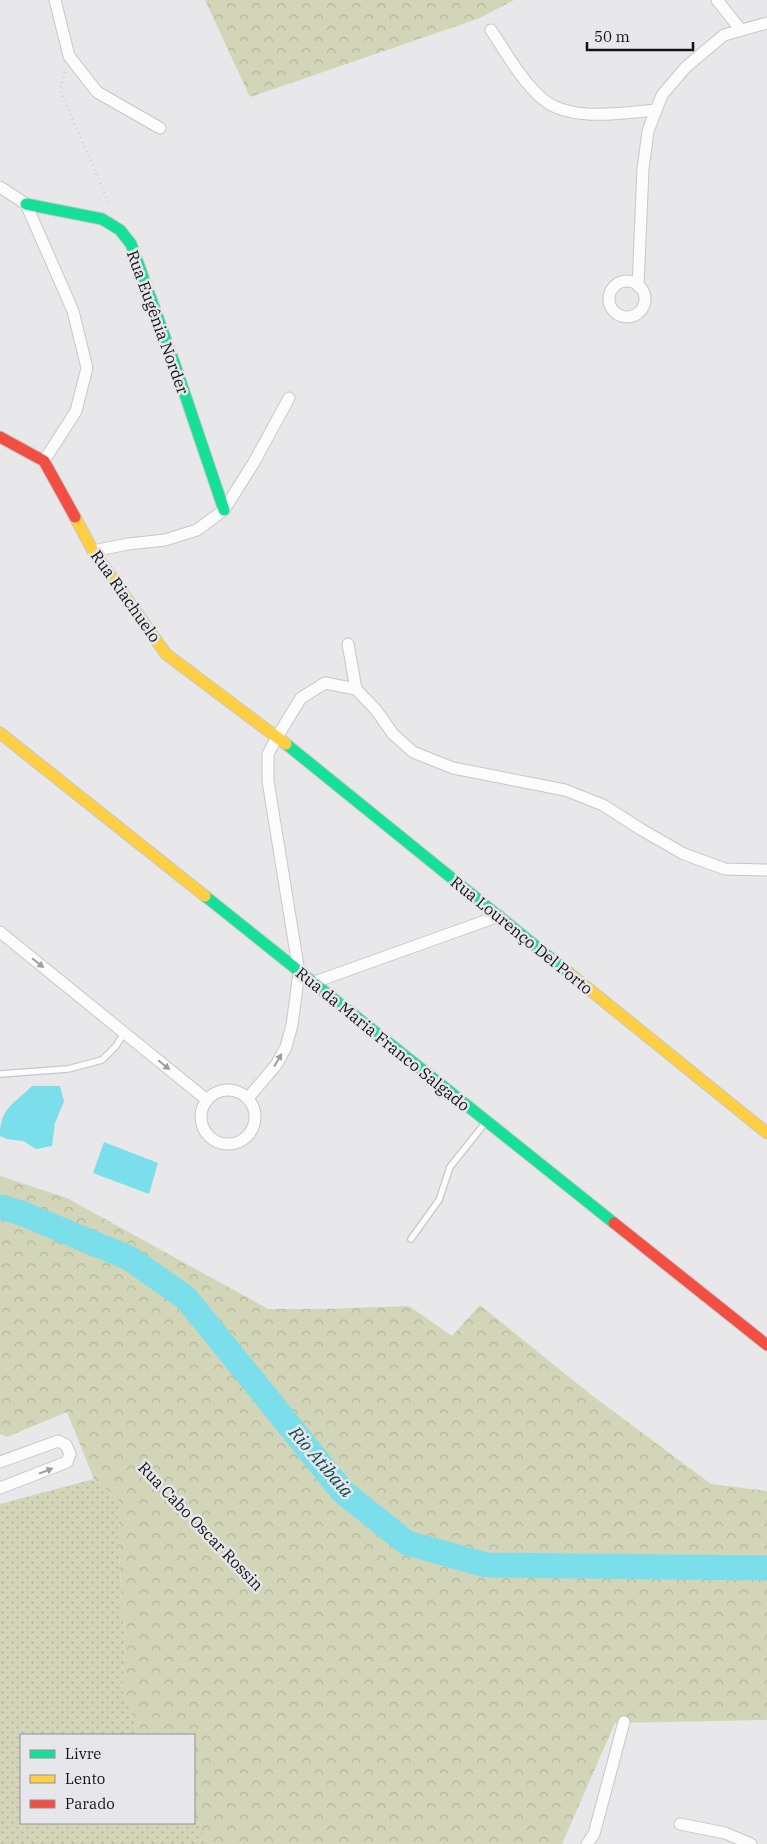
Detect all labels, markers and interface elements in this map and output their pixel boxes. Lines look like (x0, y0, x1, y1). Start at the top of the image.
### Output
scale bar (587, 20, 693, 52)
text: 50 m (594, 27, 630, 46)
street label: Rua Eugênia Norder (123, 247, 193, 397)
street label: Rua Riachuelo (87, 546, 165, 646)
street label: Rua Lourenço Del Porto (447, 871, 597, 999)
one-way arrow (31, 957, 44, 968)
street label: Rua da Maria Franco Salgado (292, 963, 474, 1115)
one-way arrow (274, 1054, 283, 1067)
one-way arrow (157, 1060, 170, 1071)
water label: Rio Atibaia (284, 1421, 359, 1502)
street label: Rua Cabo Oscar Rossin (134, 1457, 268, 1595)
one-way arrow (39, 1467, 54, 1475)
legend (20, 1734, 195, 1824)
text: Livre (65, 1744, 101, 1763)
text: Lento (65, 1769, 105, 1788)
text: Parado (65, 1794, 115, 1813)

